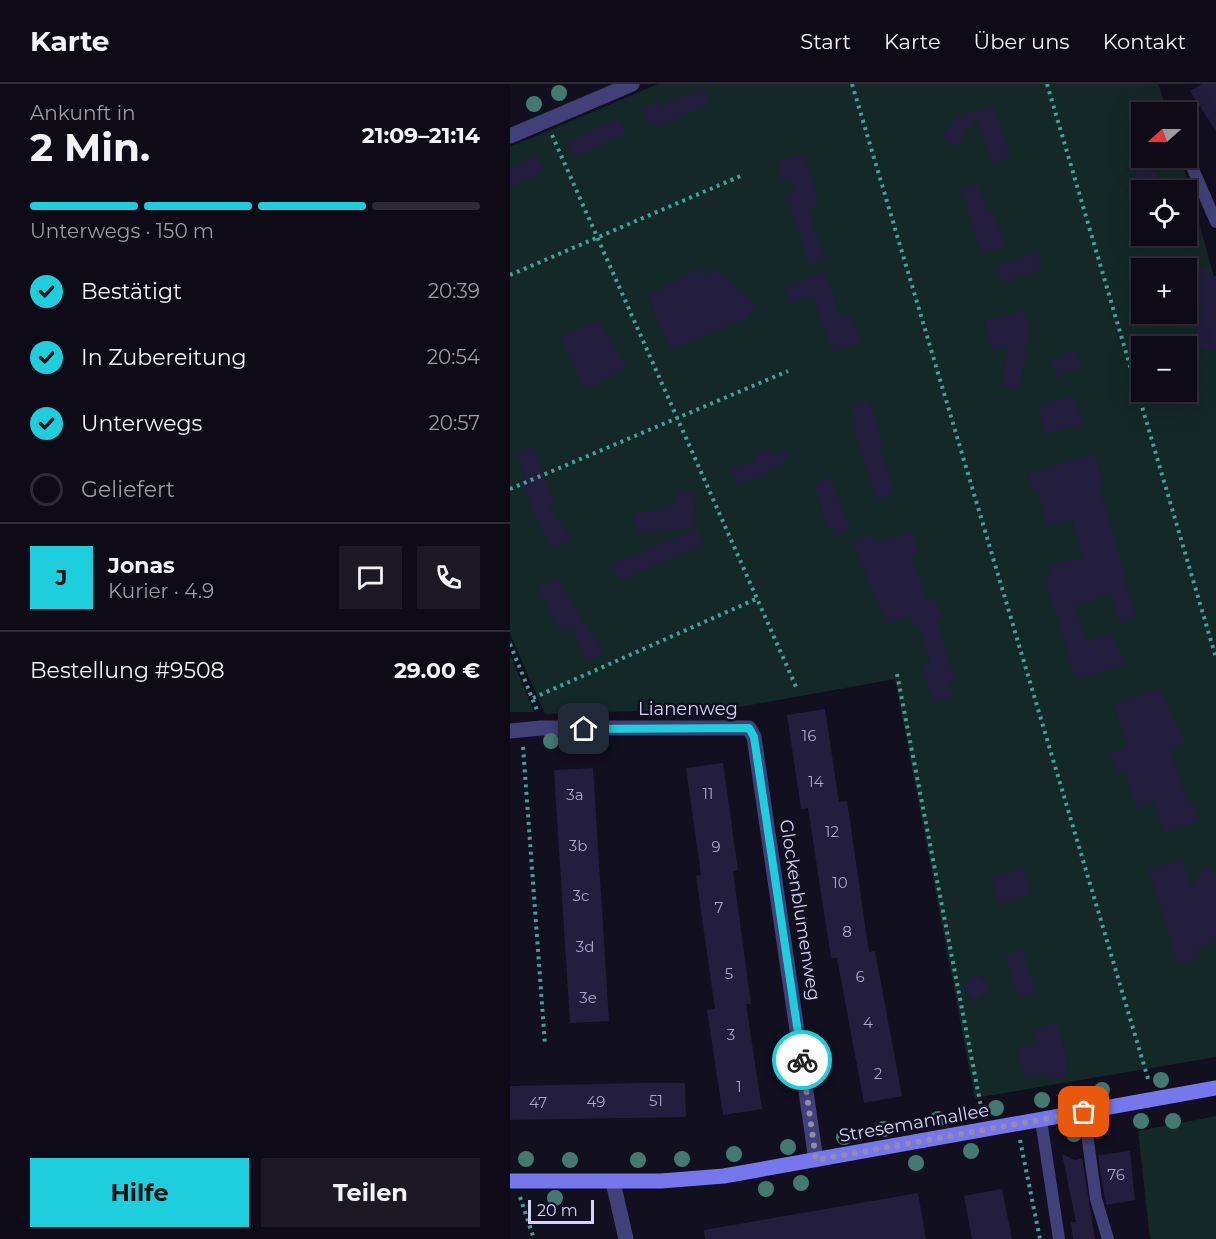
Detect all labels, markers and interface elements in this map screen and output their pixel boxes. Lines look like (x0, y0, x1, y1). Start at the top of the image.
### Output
text: Karte (30, 24, 110, 58)
text: Start (800, 29, 851, 54)
text: Karte (884, 29, 941, 54)
text: Über uns (974, 29, 1070, 54)
text: Kontakt (1103, 29, 1186, 54)
text: Ankunft in (30, 101, 136, 125)
north arrow (1131, 102, 1197, 168)
map controls (1131, 102, 1197, 402)
text: 21:09–21:14 (362, 122, 480, 149)
text: 2 Min. (30, 123, 150, 171)
button: locate (1131, 180, 1197, 246)
text: Unterwegs · 150 m (30, 219, 214, 243)
button: + (1131, 258, 1197, 324)
icon: check (30, 275, 63, 308)
text: Bestätigt (81, 278, 182, 305)
text: 20:39 (428, 279, 480, 303)
button: − (1131, 336, 1197, 402)
icon: check (30, 341, 63, 374)
text: In Zubereitung (81, 344, 247, 371)
text: 20:54 (427, 345, 480, 369)
icon: check (30, 407, 63, 440)
text: Unterwegs (81, 410, 202, 437)
text: 20:57 (428, 411, 480, 435)
text: Geliefert (81, 476, 175, 503)
button: chat (339, 546, 402, 609)
button: phone (417, 546, 480, 609)
text: Jonas (108, 552, 175, 579)
text: J (56, 564, 67, 591)
text: Kurier · 4.9 (108, 579, 214, 603)
text: Bestellung #9508 (30, 657, 225, 684)
text: 29.00 € (394, 657, 480, 684)
street label: Lianenweg (638, 698, 738, 720)
pin (558, 703, 609, 754)
icon: home (567, 712, 600, 745)
house number: 16 (802, 726, 816, 745)
house number: 14 (808, 772, 824, 791)
house number: 11 (703, 784, 713, 803)
house number: 3a (566, 785, 584, 804)
street label: Glockenblumenweg (775, 818, 825, 1002)
house number: 12 (825, 822, 839, 841)
house number: 3b (569, 836, 587, 855)
house number: 9 (711, 837, 721, 856)
house number: 10 (832, 873, 848, 892)
house number: 3c (573, 886, 589, 905)
house number: 7 (715, 898, 724, 917)
house number: 8 (842, 922, 852, 941)
house number: 3d (576, 937, 594, 956)
house number: 5 (725, 964, 733, 983)
house number: 6 (855, 967, 865, 986)
house number: 3e (579, 988, 597, 1007)
house number: 4 (863, 1013, 873, 1032)
house number: 3 (727, 1025, 735, 1044)
courier (772, 1030, 832, 1090)
icon: bike (786, 1044, 819, 1077)
house number: 2 (874, 1064, 882, 1083)
house number: 1 (736, 1077, 742, 1096)
pin (1058, 1086, 1109, 1137)
house number: 51 (649, 1091, 663, 1110)
house number: 49 (587, 1092, 605, 1111)
house number: 47 (529, 1093, 547, 1112)
icon: bag (1067, 1095, 1100, 1128)
street label: Stresemannallee (837, 1099, 991, 1147)
button: Hilfe (30, 1158, 249, 1227)
button: Teilen (261, 1158, 480, 1227)
house number: 76 (1107, 1165, 1125, 1184)
scale bar (528, 1197, 594, 1224)
text: 20 m (537, 1201, 578, 1220)

